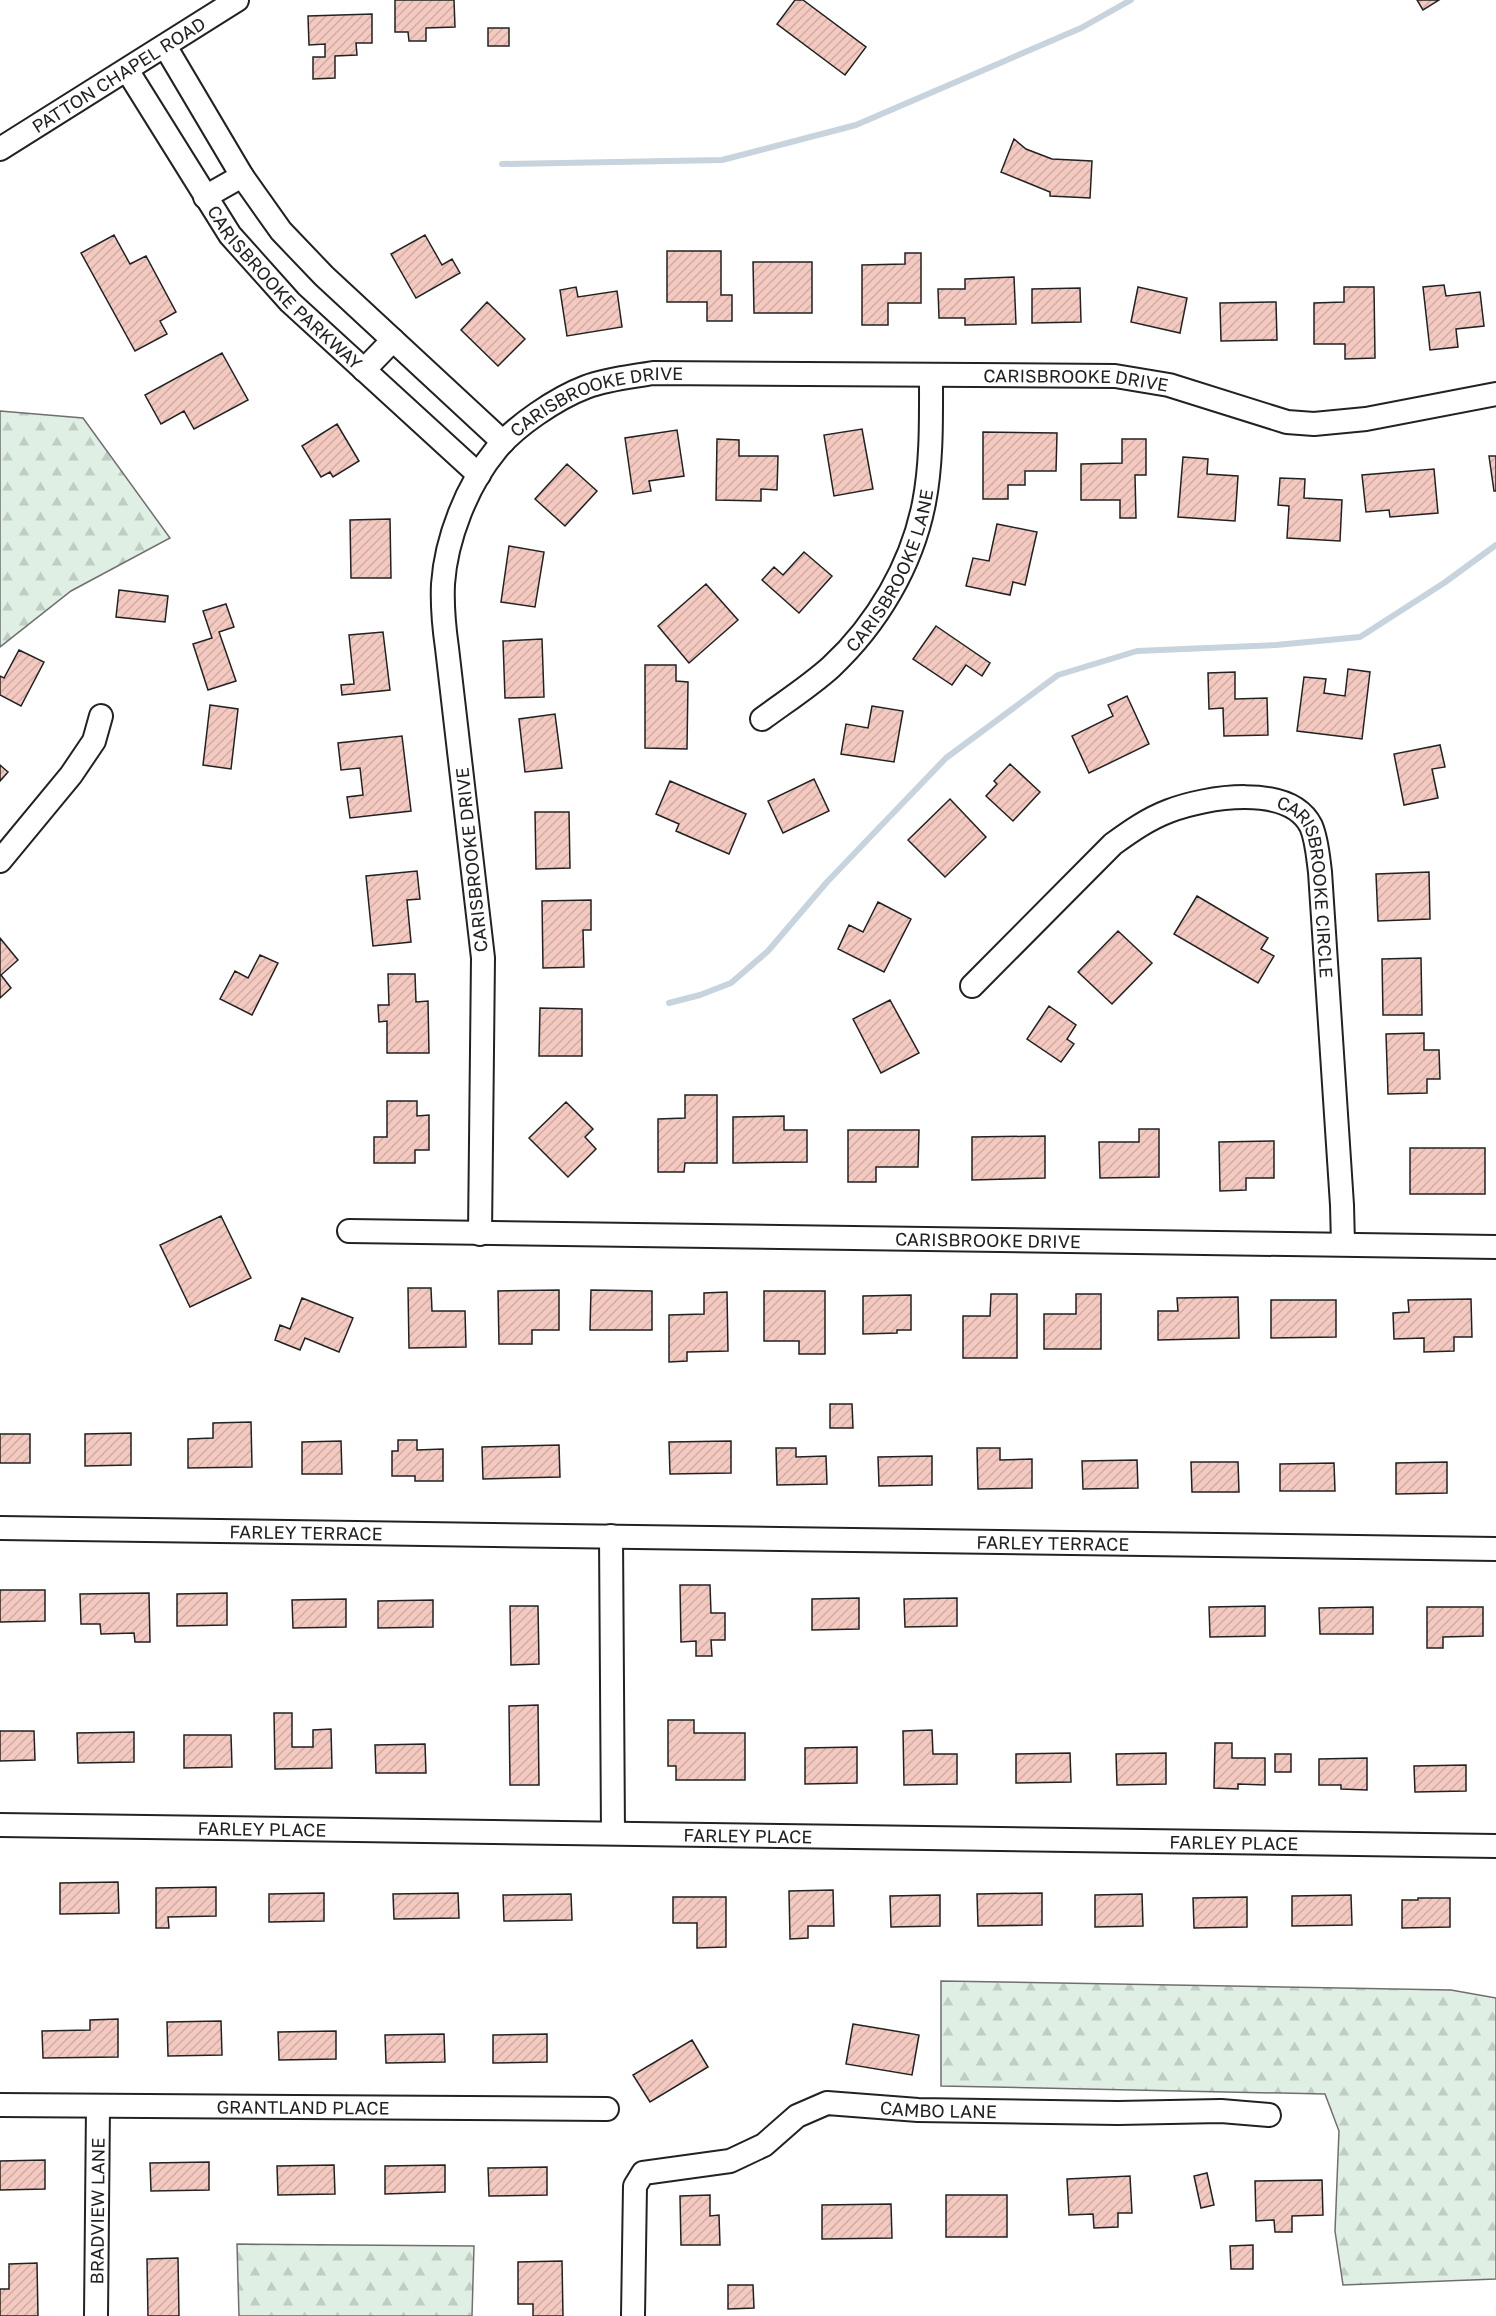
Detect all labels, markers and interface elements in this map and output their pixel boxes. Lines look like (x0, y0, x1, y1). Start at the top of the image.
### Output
street label: PATTON CHAPEL ROAD (28, 12, 209, 137)
street label: CARISBROOKE PARKWAY (203, 201, 367, 374)
street label: CARISBROOKE DRIVE (505, 362, 683, 441)
street label: CARISBROOKE DRIVE (983, 364, 1170, 396)
street label: CARISBROOKE LANE (841, 487, 937, 656)
street label: CARISBROOKE DRIVE (450, 766, 492, 954)
street label: CARISBROOKE CIRCLE (1274, 791, 1338, 979)
street label: CARISBROOKE DRIVE (895, 1228, 1081, 1252)
street label: FARLEY TERRACE (229, 1520, 383, 1544)
street label: FARLEY TERRACE (976, 1531, 1130, 1555)
street label: FARLEY PLACE (197, 1817, 327, 1841)
street label: FARLEY PLACE (683, 1824, 813, 1847)
street label: FARLEY PLACE (1169, 1830, 1299, 1854)
street label: GRANTLAND PLACE (216, 2095, 390, 2119)
street label: CAMBO LANE (879, 2096, 997, 2122)
street label: BRADVIEW LANE (85, 2138, 109, 2284)

